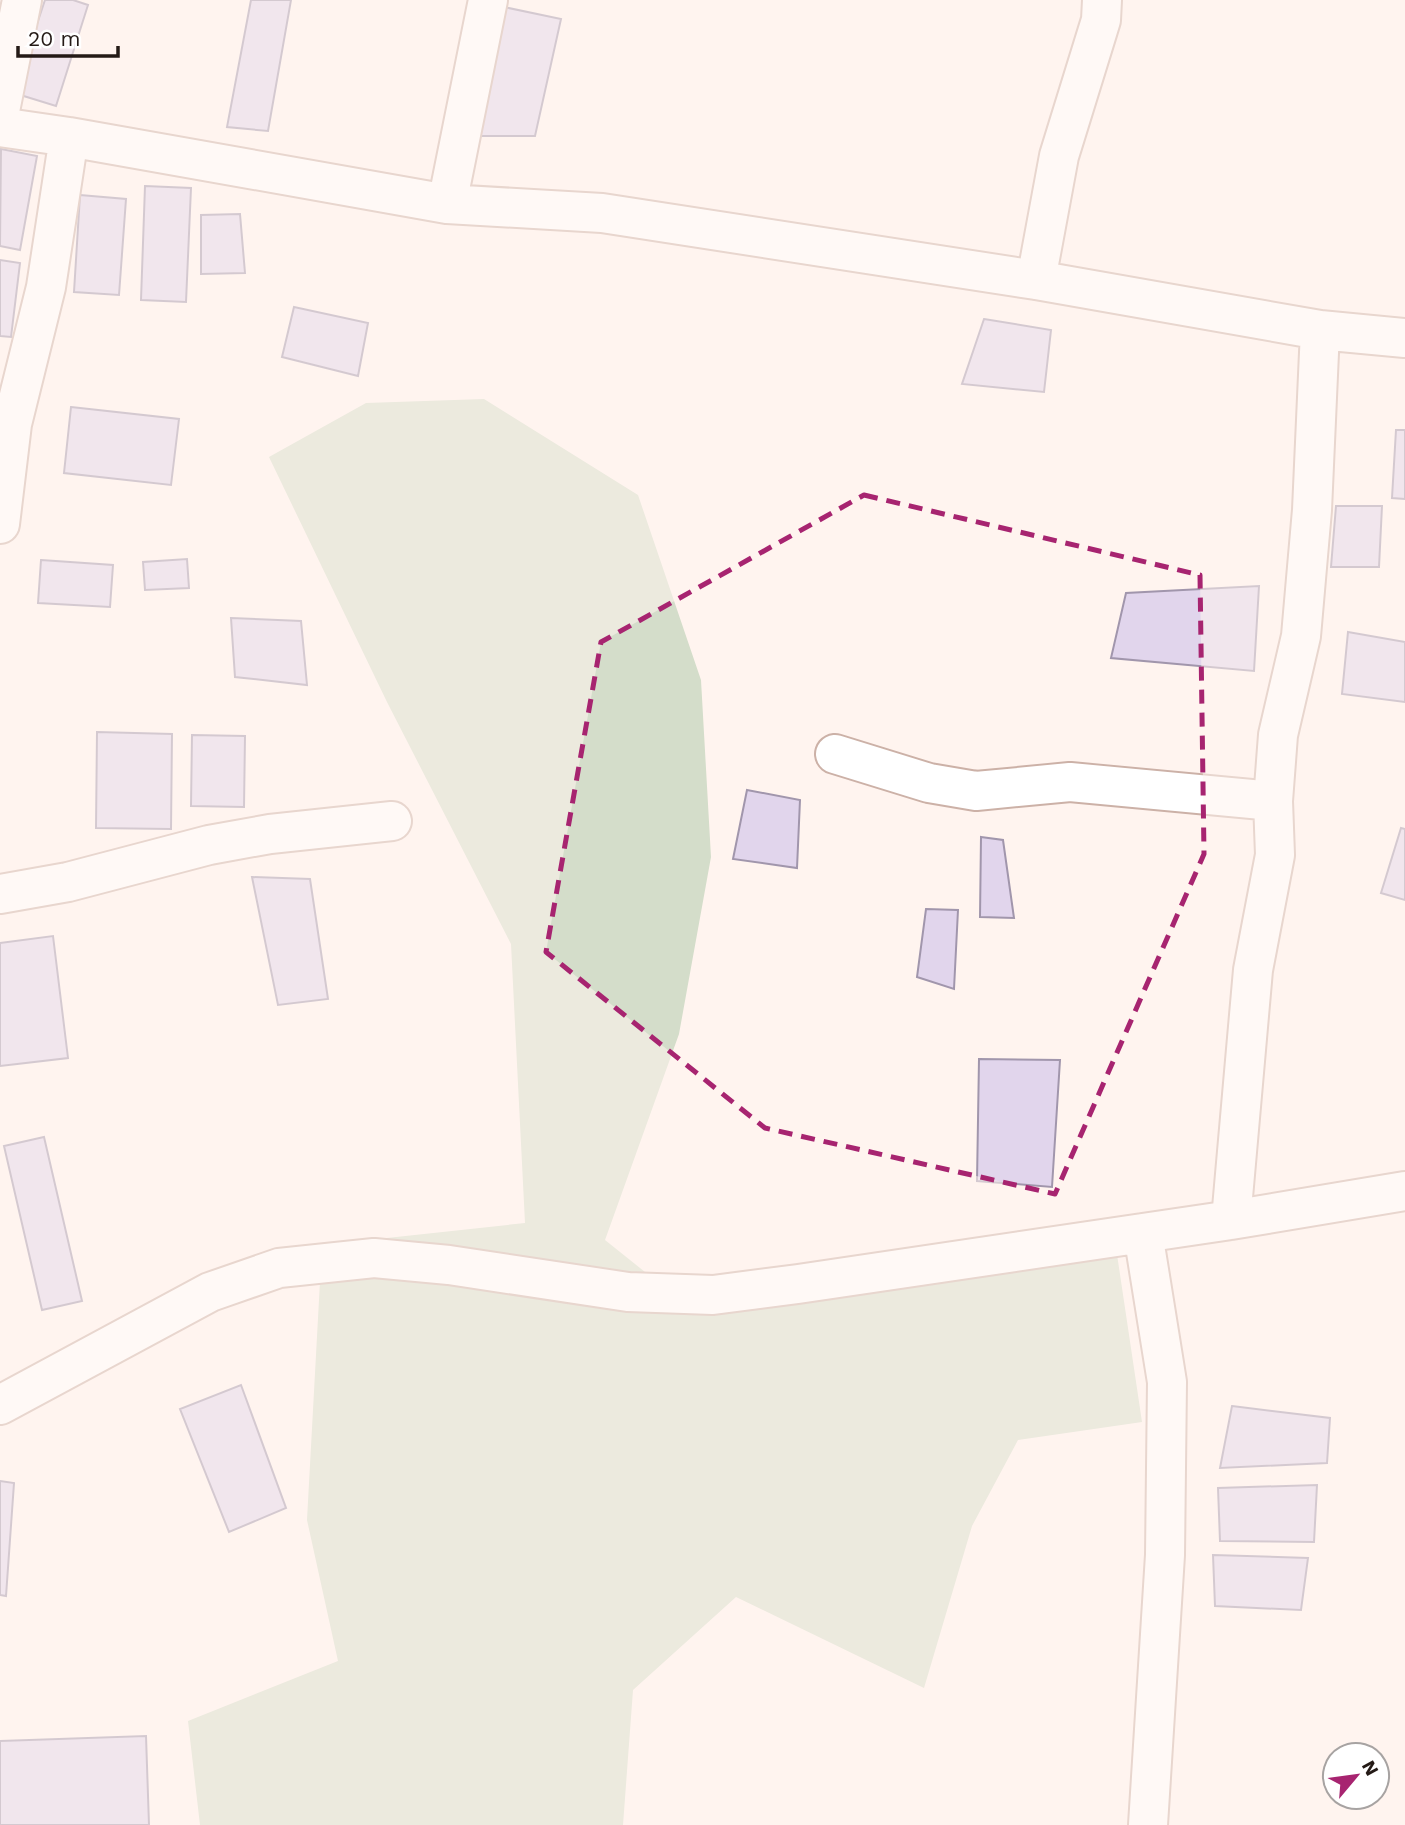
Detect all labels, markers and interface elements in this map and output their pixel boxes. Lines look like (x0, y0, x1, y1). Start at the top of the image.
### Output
scale bar (18, 14, 117, 58)
text: 20 m (28, 26, 80, 51)
north arrow (1321, 1741, 1391, 1811)
text: N (1357, 1756, 1384, 1780)

